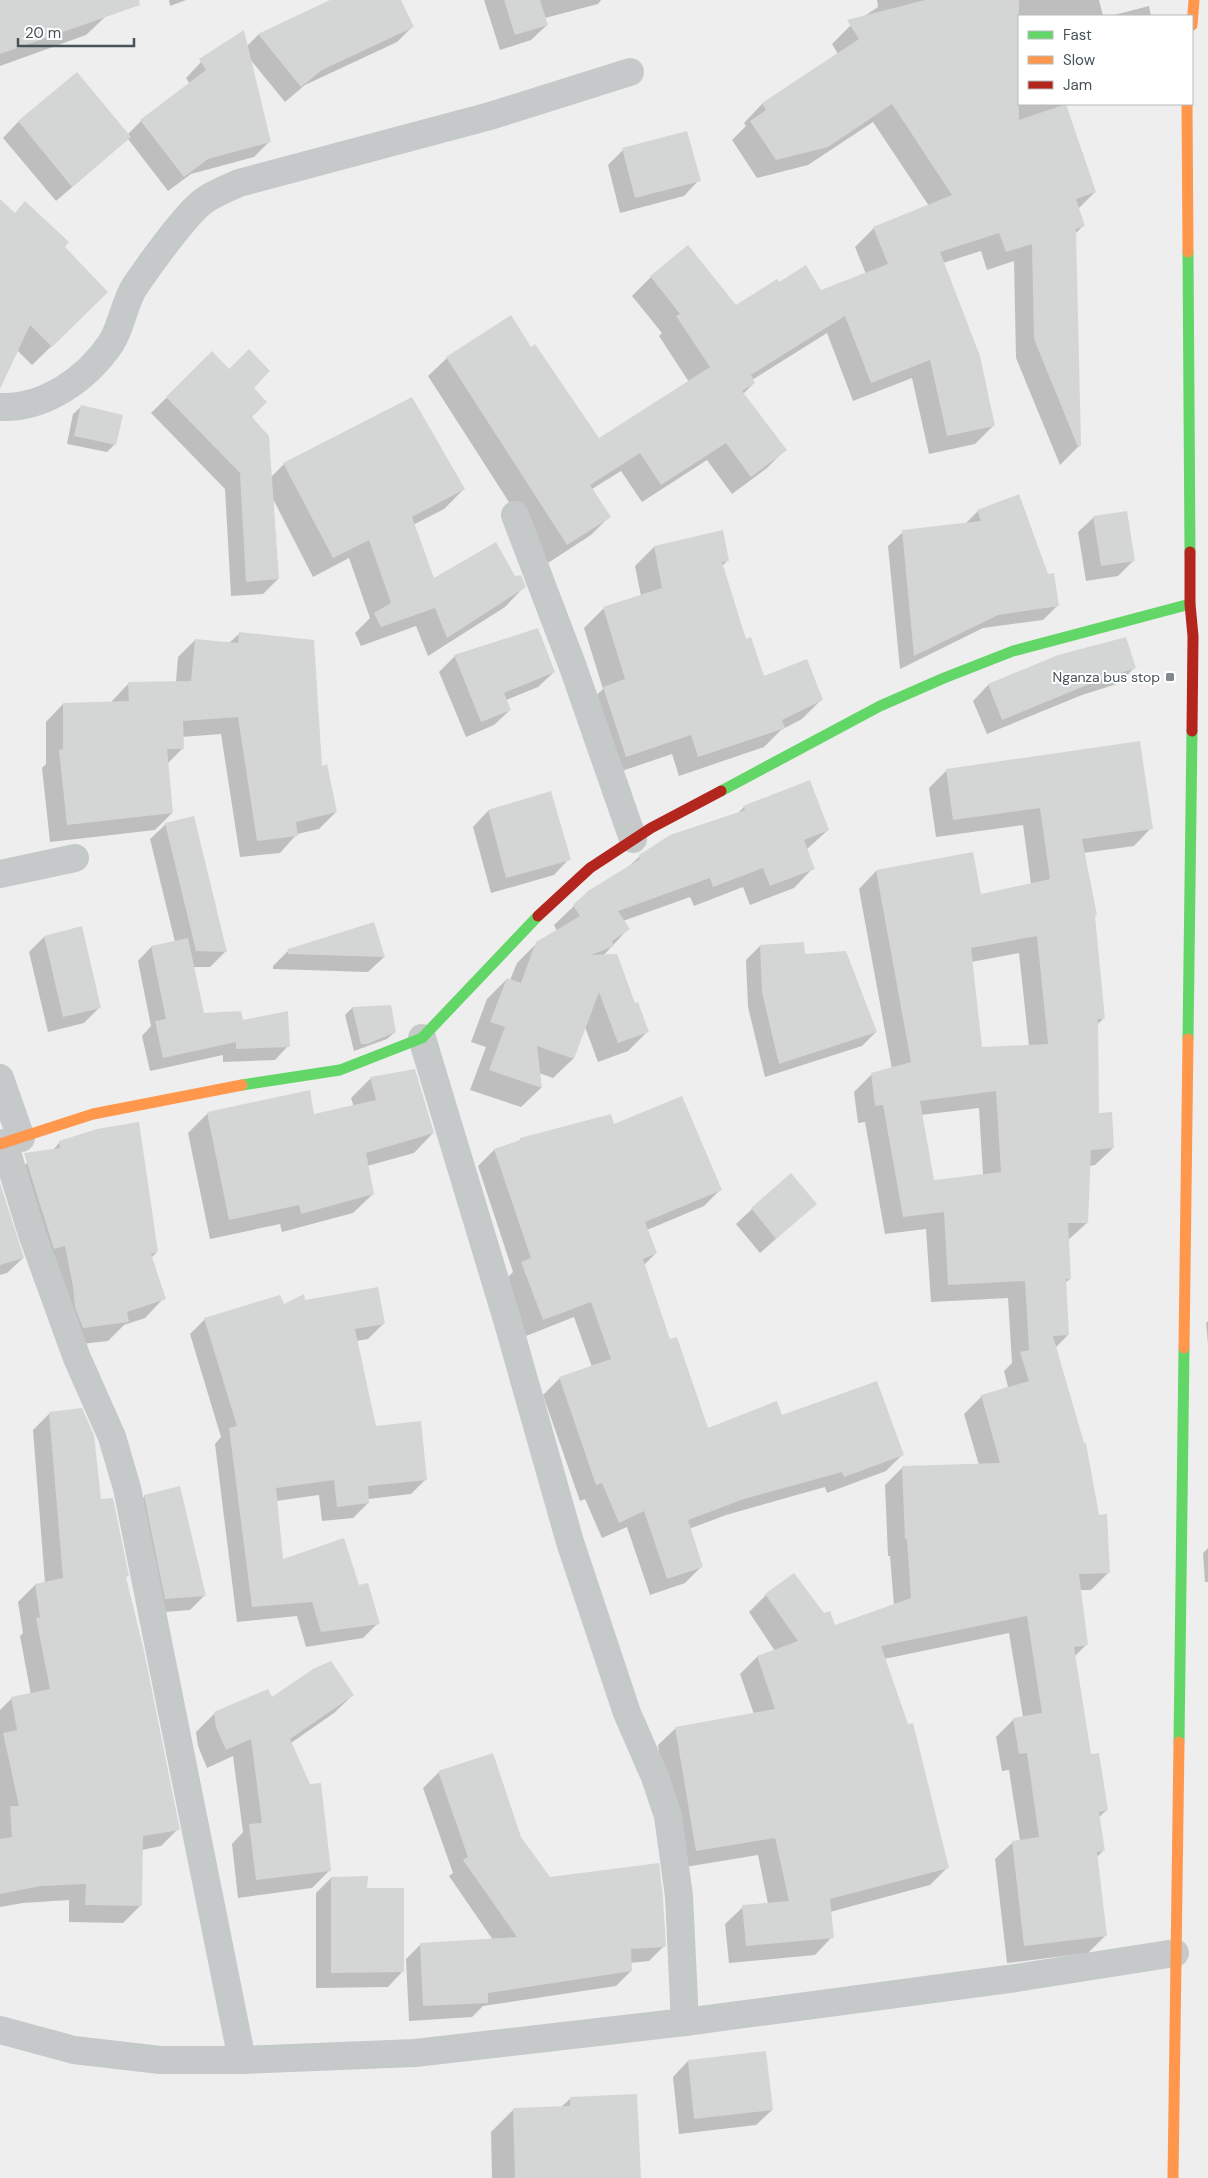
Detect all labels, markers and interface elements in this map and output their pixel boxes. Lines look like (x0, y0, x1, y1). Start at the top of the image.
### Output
scale bar (18, 15, 134, 47)
legend (1018, 15, 1193, 105)
text: 20 m (25, 23, 61, 43)
text: Fast (1063, 25, 1092, 45)
text: Slow (1063, 50, 1096, 70)
text: Jam (1063, 75, 1092, 95)
place label: Nganza bus stop (1052, 668, 1160, 686)
marker: Nganza bus stop (1164, 671, 1176, 683)

